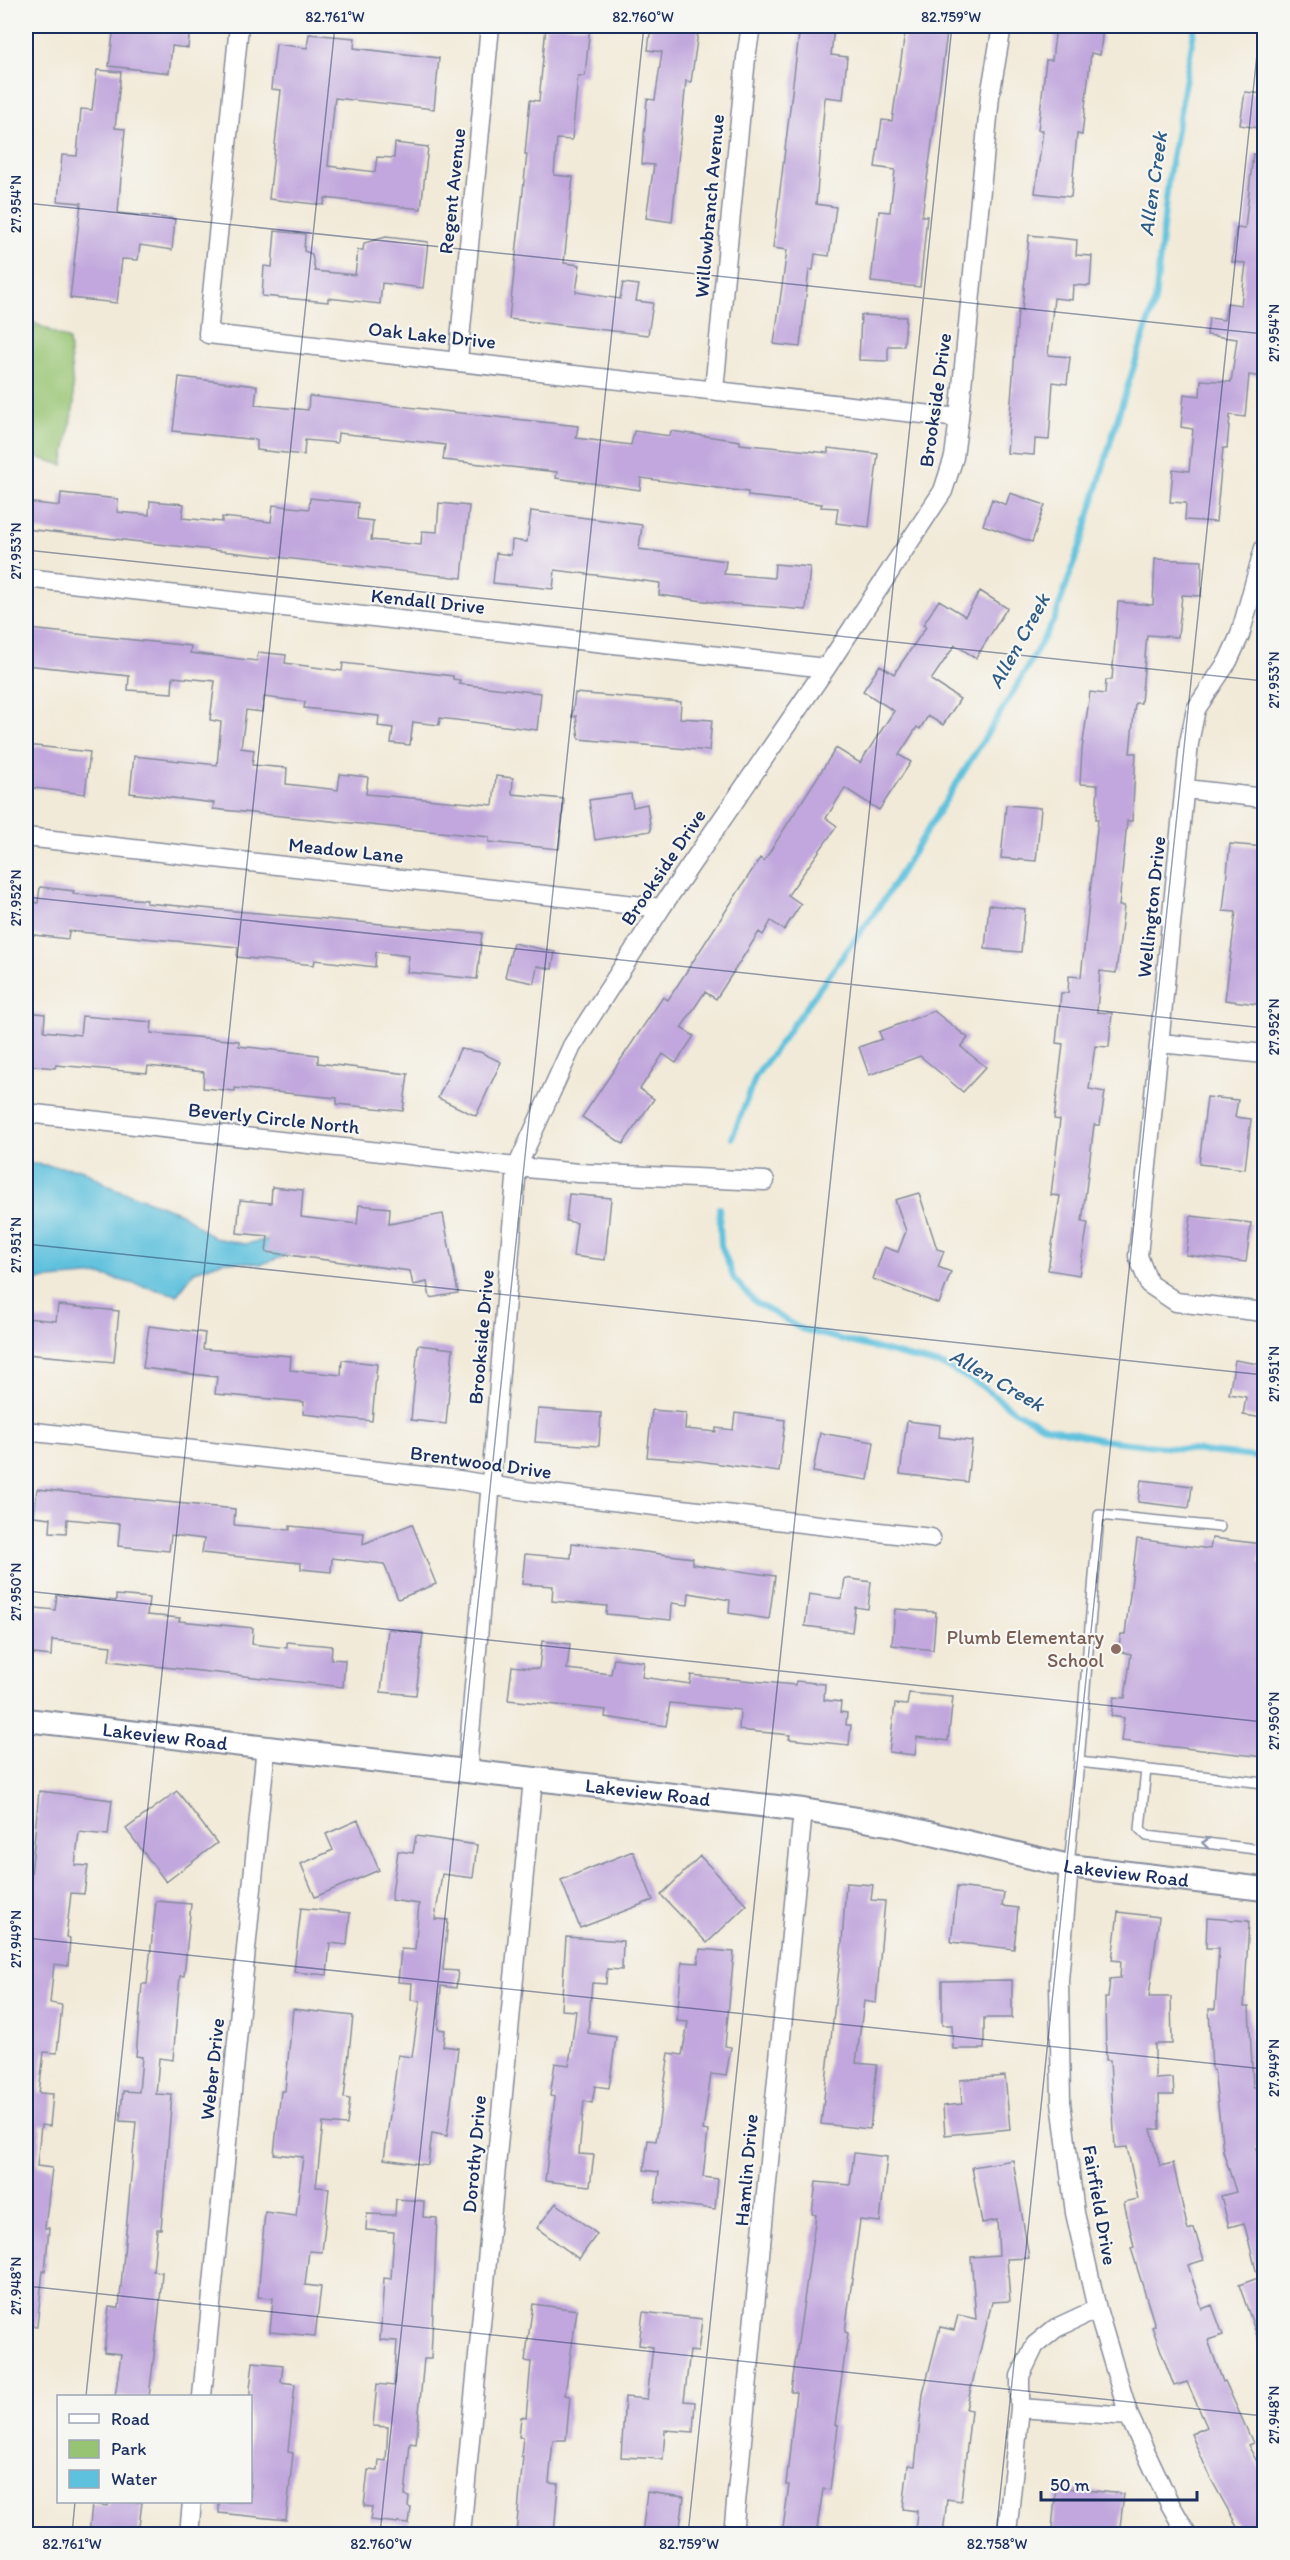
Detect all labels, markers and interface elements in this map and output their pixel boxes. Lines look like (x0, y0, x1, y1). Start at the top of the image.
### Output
text: 82.761°W (305, 8, 365, 26)
text: 82.760°W (612, 8, 674, 26)
text: 82.759°W (921, 8, 981, 26)
street label: Willowbranch Avenue (689, 113, 729, 299)
street label: Regent Avenue (433, 127, 471, 255)
water label: Allen Creek (1133, 129, 1172, 237)
text: 27.954°N (7, 175, 25, 233)
text: 27.954°N (1265, 304, 1283, 362)
street label: Oak Lake Drive (367, 316, 497, 354)
street label: Brookside Drive (914, 331, 956, 469)
text: 27.953°N (7, 522, 25, 580)
street label: Kendall Drive (370, 583, 486, 619)
water label: Allen Creek (982, 588, 1055, 692)
text: 27.953°N (1265, 651, 1283, 709)
street label: Brookside Drive (615, 804, 711, 930)
street label: Meadow Lane (287, 832, 405, 868)
street label: Wellington Drive (1132, 835, 1170, 979)
text: 27.952°N (7, 869, 25, 927)
text: 27.952°N (1265, 998, 1283, 1056)
street label: Beverly Circle North (187, 1097, 361, 1139)
text: 27.951°N (7, 1217, 25, 1273)
street label: Brookside Drive (463, 1269, 499, 1405)
water label: Allen Creek (946, 1343, 1050, 1417)
text: 27.951°N (1265, 1346, 1283, 1402)
street label: Brentwood Drive (409, 1440, 553, 1484)
text: 27.950°N (7, 1563, 25, 1621)
place label: Plumb Elementary School (947, 1625, 1105, 1672)
marker: Plumb Elementary School (1109, 1642, 1123, 1656)
text: 27.950°N (1265, 1692, 1283, 1750)
street label: Lakeview Road (101, 1717, 229, 1755)
street label: Lakeview Road (584, 1773, 712, 1811)
one-way arrow (1202, 1837, 1211, 1850)
street label: Lakeview Road (1061, 1853, 1190, 1892)
text: 27.949°N (7, 1910, 25, 1968)
street label: Weber Drive (195, 2017, 229, 2121)
text: 27.949°N (1265, 2039, 1283, 2097)
street label: Dorothy Drive (457, 2094, 491, 2214)
street label: Hamlin Drive (729, 2113, 763, 2227)
street label: Fairfield Drive (1078, 2143, 1122, 2267)
text: 27.948°N (7, 2257, 25, 2315)
text: 27.948°N (1265, 2386, 1283, 2444)
legend (57, 2395, 252, 2503)
text: Road (111, 2408, 150, 2430)
text: Park (111, 2438, 146, 2460)
scale bar (1041, 2464, 1197, 2502)
text: Water (111, 2468, 157, 2490)
text: 50 m (1050, 2474, 1090, 2496)
text: 82.761°W (42, 2535, 102, 2553)
text: 82.760°W (350, 2535, 412, 2553)
text: 82.759°W (659, 2535, 719, 2553)
text: 82.758°W (967, 2535, 1027, 2553)

